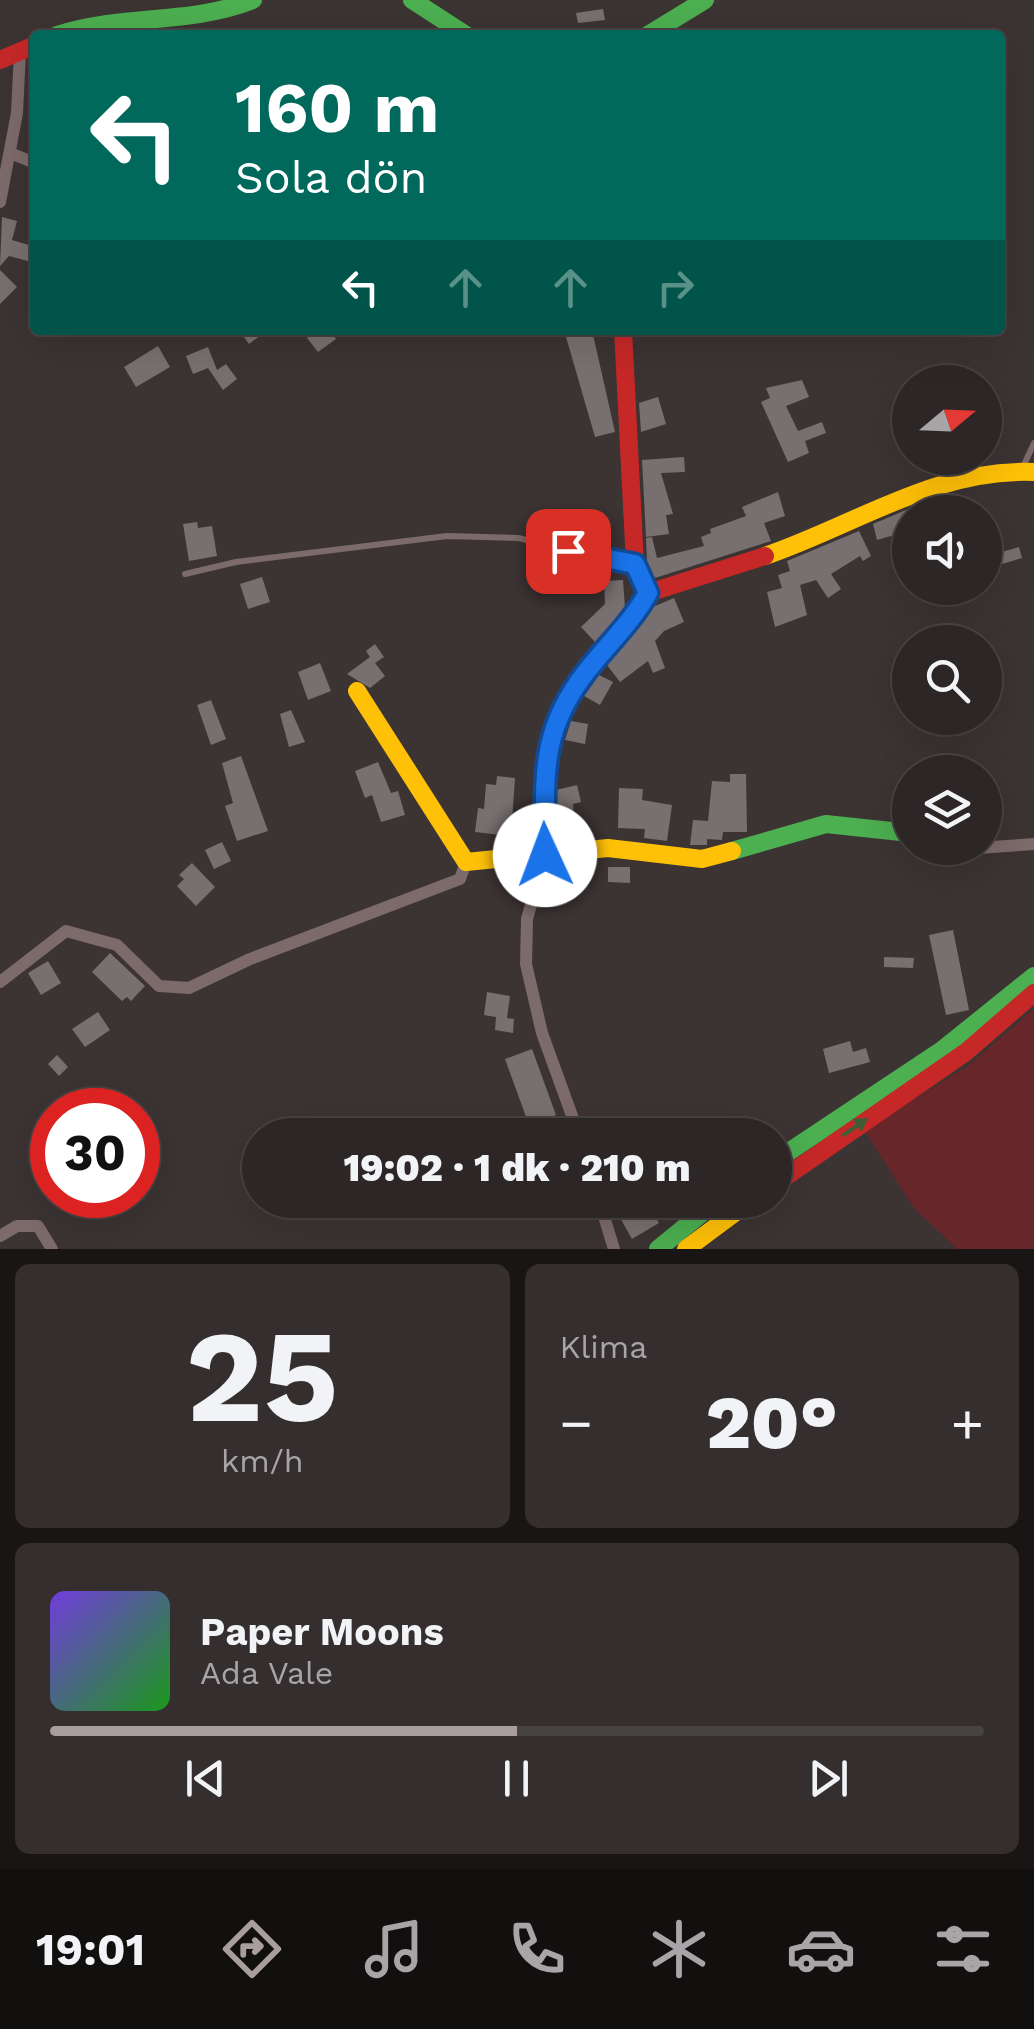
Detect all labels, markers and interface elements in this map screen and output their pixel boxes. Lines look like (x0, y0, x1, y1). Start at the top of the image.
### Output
text: 160 m (235, 67, 439, 149)
icon: left (70, 70, 200, 200)
text: Sola dön (235, 151, 427, 204)
icon: left (333, 260, 388, 315)
icon: ahead (438, 260, 493, 315)
icon: ahead (543, 260, 598, 315)
icon: right (648, 260, 703, 315)
north arrow (892, 365, 1002, 475)
map controls (892, 365, 1002, 865)
button: sound (892, 495, 1002, 605)
pin (526, 509, 611, 594)
icon: arrive (541, 524, 596, 579)
button: search (892, 625, 1002, 735)
button: layers (892, 755, 1002, 865)
position arrow (493, 803, 597, 907)
speed limit sign: 30 (30, 1088, 160, 1218)
one-way arrow (841, 1118, 868, 1138)
text: 19:02 · 1 dk · 210 m (343, 1146, 691, 1190)
text: 25 (186, 1300, 339, 1453)
text: Klima (560, 1328, 647, 1366)
text: 20° (706, 1378, 838, 1466)
text: − (560, 1391, 593, 1455)
text: + (951, 1391, 984, 1455)
text: km/h (221, 1442, 303, 1480)
text: Paper Moons (200, 1610, 444, 1654)
text: Ada Vale (200, 1654, 333, 1692)
icon: previous (178, 1751, 233, 1806)
icon: pause (489, 1751, 544, 1806)
icon: next (801, 1751, 856, 1806)
icon: directions (217, 1914, 287, 1984)
icon: music (359, 1914, 429, 1984)
icon: phone (502, 1914, 572, 1984)
icon: climate (644, 1914, 714, 1984)
icon: car (786, 1914, 856, 1984)
icon: filters (928, 1914, 998, 1984)
text: 19:01 (36, 1923, 145, 1976)

